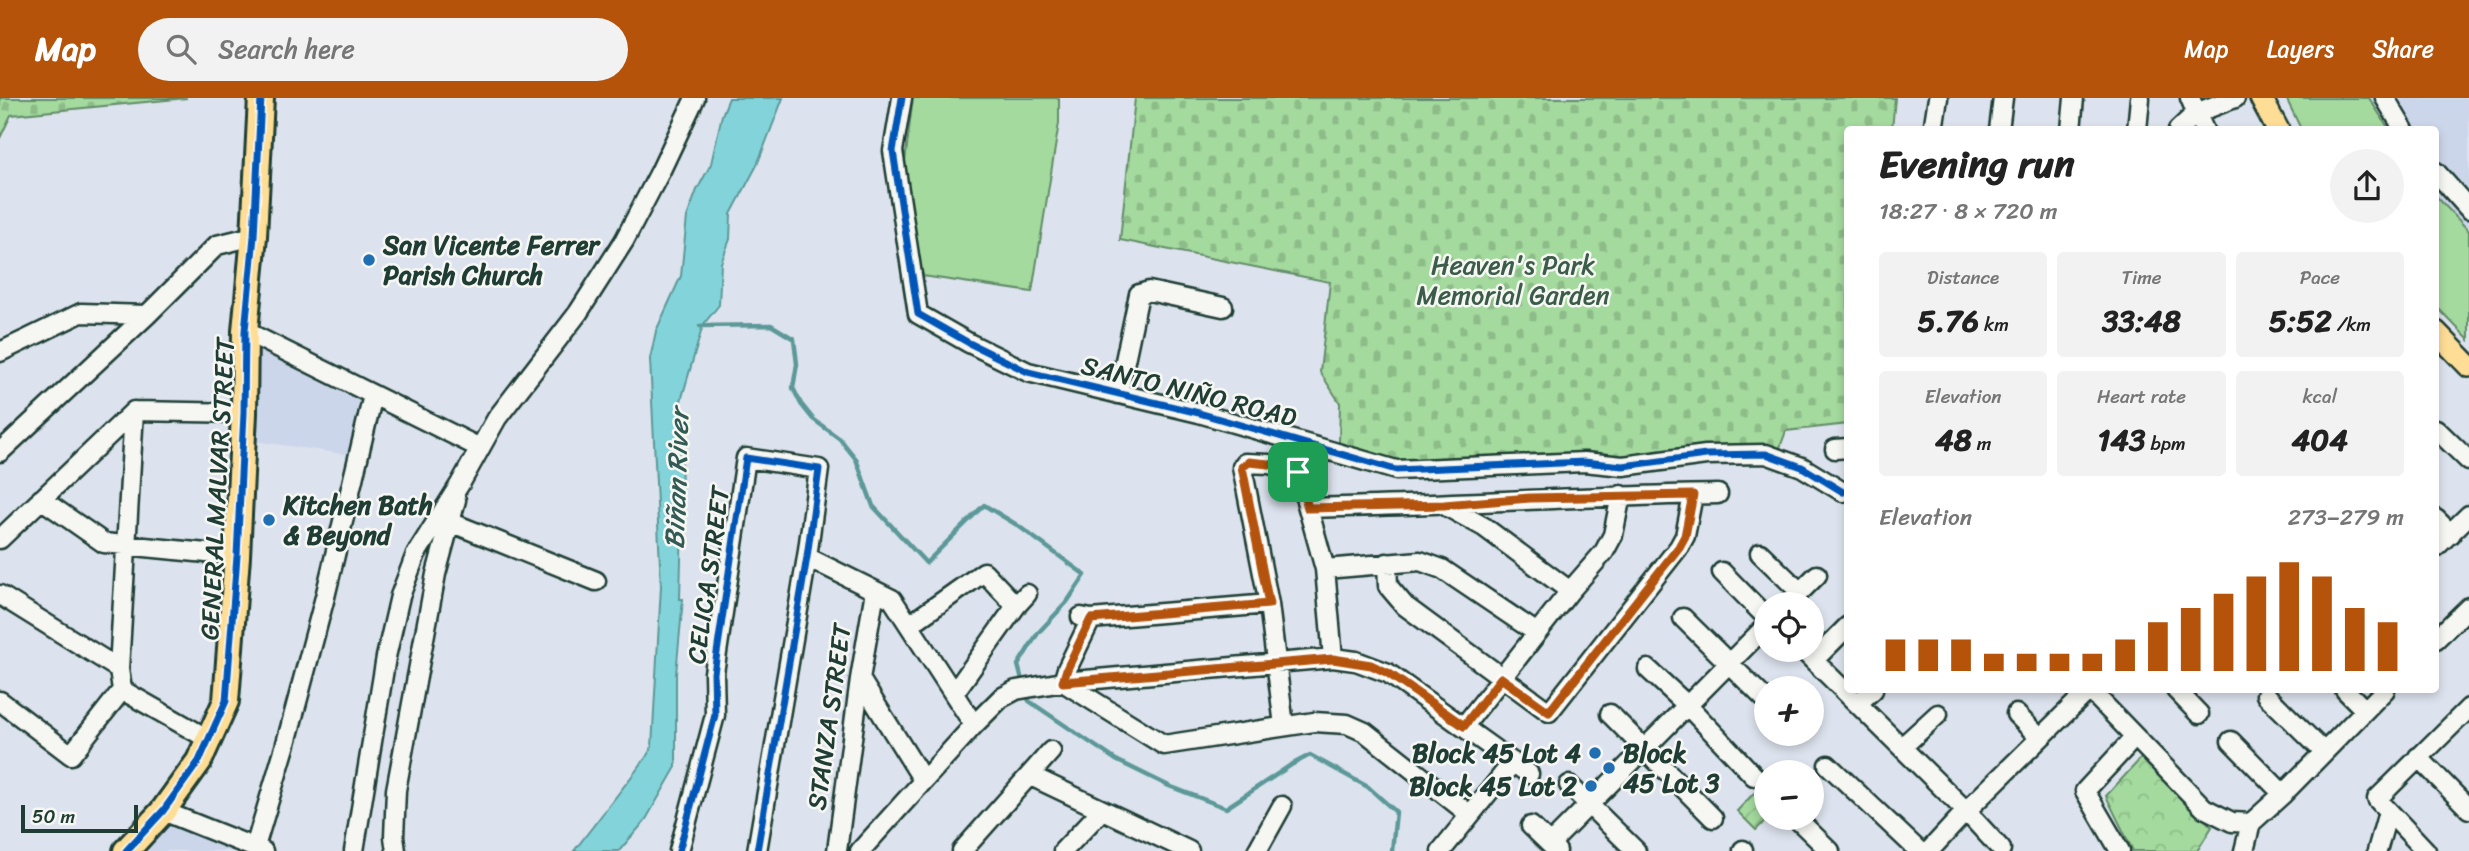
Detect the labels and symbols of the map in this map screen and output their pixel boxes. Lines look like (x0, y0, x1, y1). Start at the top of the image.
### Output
place label: San Vicente Ferrer Parish Church (382, 222, 601, 298)
park label: Heaven's Park Memorial Garden (1416, 242, 1610, 318)
marker: San Vicente Ferrer Parish Church (361, 252, 377, 268)
street label: GENERAL MALVAR STREET (186, 335, 248, 641)
street label: SANTO NIÑO ROAD (1076, 342, 1302, 440)
water label: Biñan River (650, 403, 704, 550)
pin (1268, 442, 1328, 502)
place label: Kitchen Bath & Beyond (282, 482, 433, 558)
street label: CELICA STREET (673, 482, 743, 667)
marker: Kitchen Bath & Beyond (261, 512, 277, 528)
street label: STANZA STREET (793, 619, 865, 813)
place label: Block 45 Lot 4 (1412, 730, 1581, 776)
place label: Block 45 Lot 3 (1623, 730, 1720, 806)
marker: Block 45 Lot 4 (1587, 745, 1603, 761)
marker: Block 45 Lot 3 (1601, 760, 1617, 776)
place label: Block 45 Lot 2 (1409, 763, 1577, 809)
marker: Block 45 Lot 2 (1583, 778, 1599, 794)
scale bar (21, 802, 138, 834)

